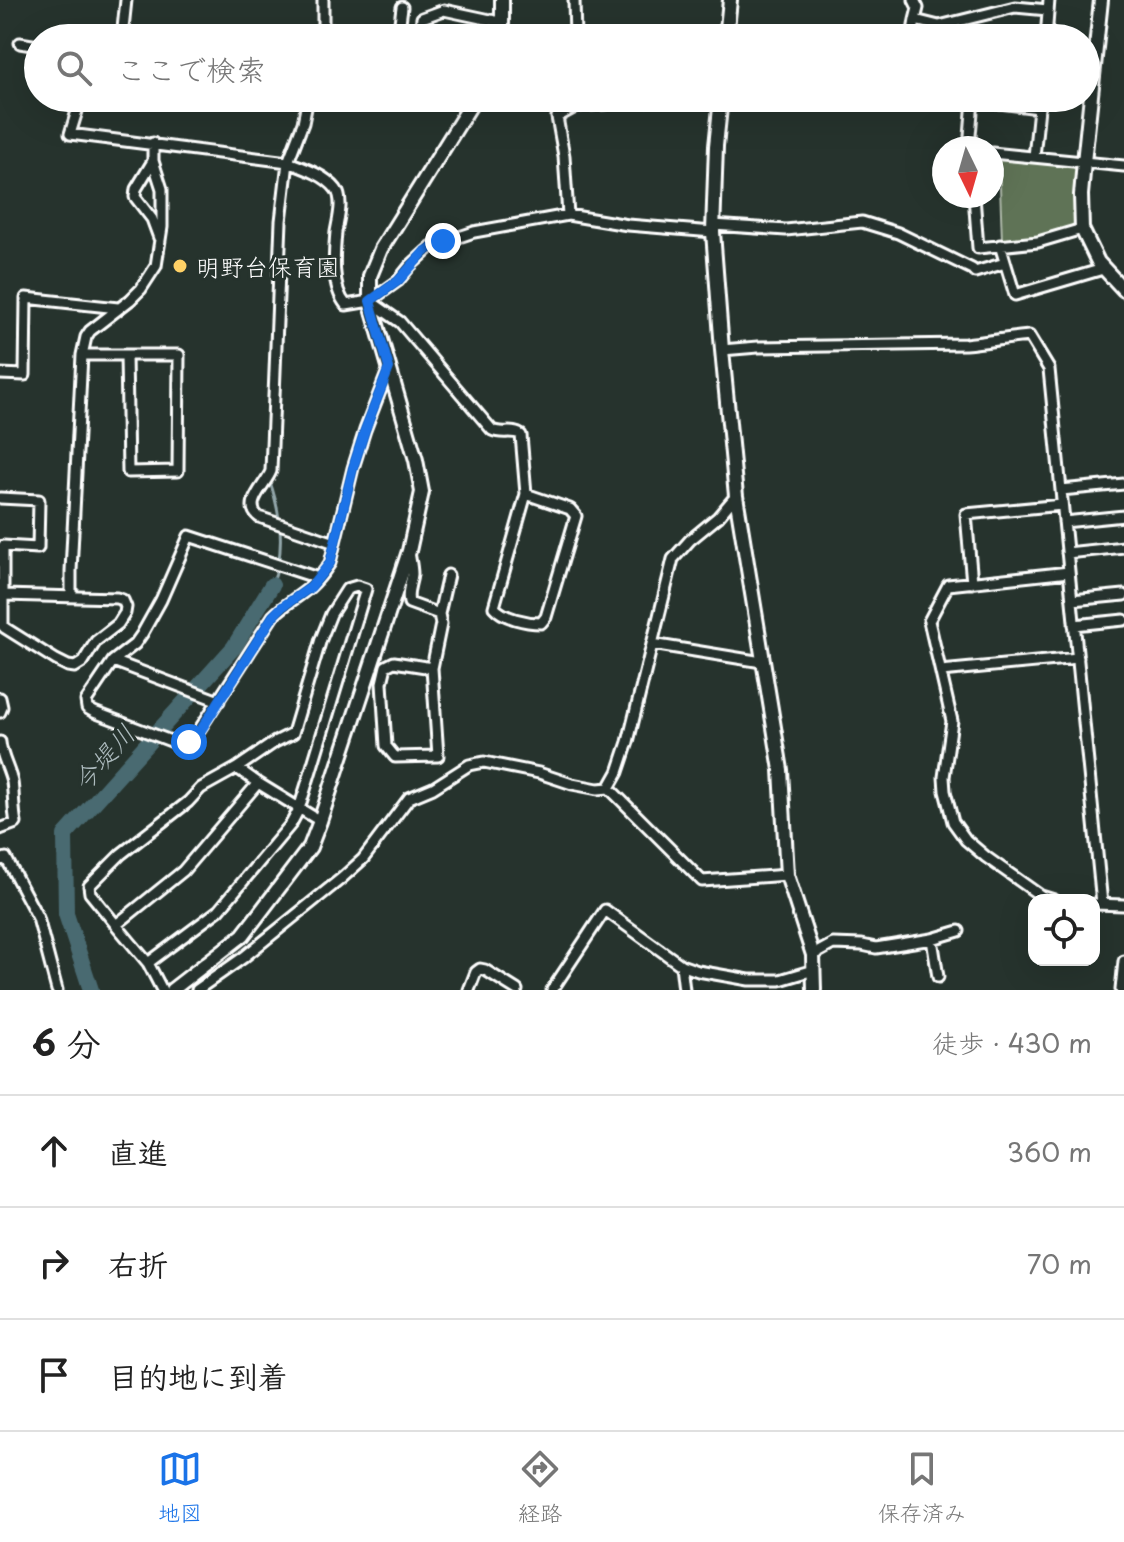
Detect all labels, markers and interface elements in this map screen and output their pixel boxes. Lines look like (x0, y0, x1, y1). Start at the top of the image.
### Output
search box (24, 24, 1100, 112)
icon: search (52, 46, 96, 90)
text: ここで検索 (116, 46, 266, 91)
north arrow (932, 136, 1004, 208)
route end (425, 223, 461, 259)
place label: 明野台保育園 (196, 248, 340, 284)
marker: 明野台保育園 (171, 257, 189, 275)
water label: 今堤川 (62, 715, 144, 799)
route start (171, 724, 207, 760)
map controls (1028, 894, 1100, 966)
button: locate (1028, 894, 1100, 966)
text: 6 分 (32, 1016, 101, 1068)
text: 徒歩 · 430 m (932, 1023, 1092, 1062)
icon: ahead (32, 1129, 76, 1173)
text: 直進 (108, 1129, 168, 1174)
text: 360 m (1007, 1132, 1092, 1171)
icon: right (32, 1241, 76, 1285)
text: 右折 (108, 1241, 168, 1286)
text: 70 m (1027, 1244, 1092, 1283)
icon: arrive (32, 1353, 76, 1397)
text: 目的地に到着 (108, 1353, 288, 1398)
tab: 地図 (158, 1447, 202, 1528)
tab: 経路 (518, 1447, 562, 1528)
tab: 保存済み (878, 1447, 966, 1528)

